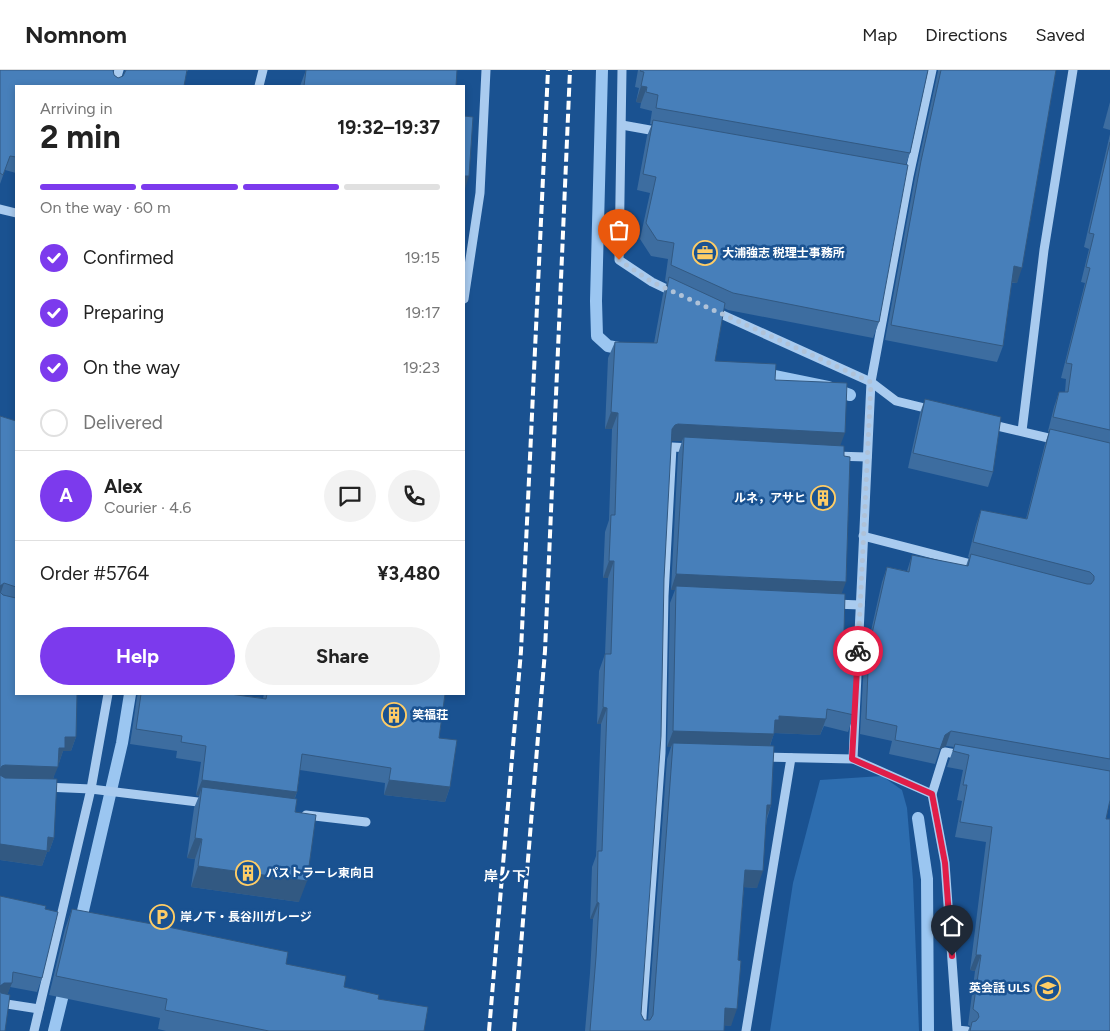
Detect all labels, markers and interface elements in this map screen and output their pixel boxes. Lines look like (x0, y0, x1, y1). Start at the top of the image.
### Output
text: Nomnom (25, 20, 127, 49)
text: Map (862, 24, 897, 46)
text: Directions (925, 24, 1007, 46)
text: Saved (1035, 24, 1085, 46)
text: Arriving in (40, 99, 112, 118)
text: 19:32–19:37 (337, 116, 440, 139)
text: 2 min (40, 118, 121, 156)
text: On the way · 60 m (40, 198, 171, 217)
pin (598, 209, 640, 260)
icon: bag (605, 216, 633, 244)
office icon: 大浦強志 税理士事務所 (692, 240, 718, 266)
icon: check (40, 244, 68, 272)
text: Confirmed (83, 246, 174, 269)
place label: 大浦強志 税理士事務所 (722, 246, 845, 260)
text: 19:15 (404, 248, 440, 267)
icon: check (40, 299, 68, 327)
text: Preparing (83, 301, 164, 324)
text: 19:17 (405, 303, 440, 322)
icon: check (40, 354, 68, 382)
text: On the way (83, 356, 180, 379)
text: 19:23 (403, 358, 440, 377)
text: Delivered (83, 411, 163, 434)
button: chat (324, 470, 376, 522)
button: phone (388, 470, 440, 522)
text: Alex (104, 475, 143, 498)
text: A (59, 484, 73, 507)
building icon: ルネ，アサヒ (810, 485, 836, 511)
place label: ルネ，アサヒ (734, 491, 806, 505)
text: Courier · 4.6 (104, 498, 191, 517)
text: Order #5764 (40, 562, 149, 585)
text: ¥3,480 (377, 562, 440, 585)
courier (833, 626, 883, 676)
button: Help (40, 627, 235, 685)
button: Share (245, 627, 440, 685)
icon: bike (844, 637, 872, 665)
building icon: 笑福荘 (381, 702, 407, 728)
place label: 笑福荘 (412, 708, 448, 722)
building icon: パストラーレ東向日 (235, 860, 261, 886)
place label: パストラーレ東向日 (266, 866, 374, 880)
district label: 岸ノ下 (484, 868, 526, 885)
parking icon: 岸ノ下・長谷川ガレージ (149, 904, 175, 930)
pin (931, 905, 973, 956)
place label: 岸ノ下・長谷川ガレージ (180, 910, 312, 924)
icon: home (938, 912, 966, 940)
school or university icon: 英会話 ULS (1035, 975, 1061, 1001)
place label: 英会話 ULS (969, 981, 1030, 995)

